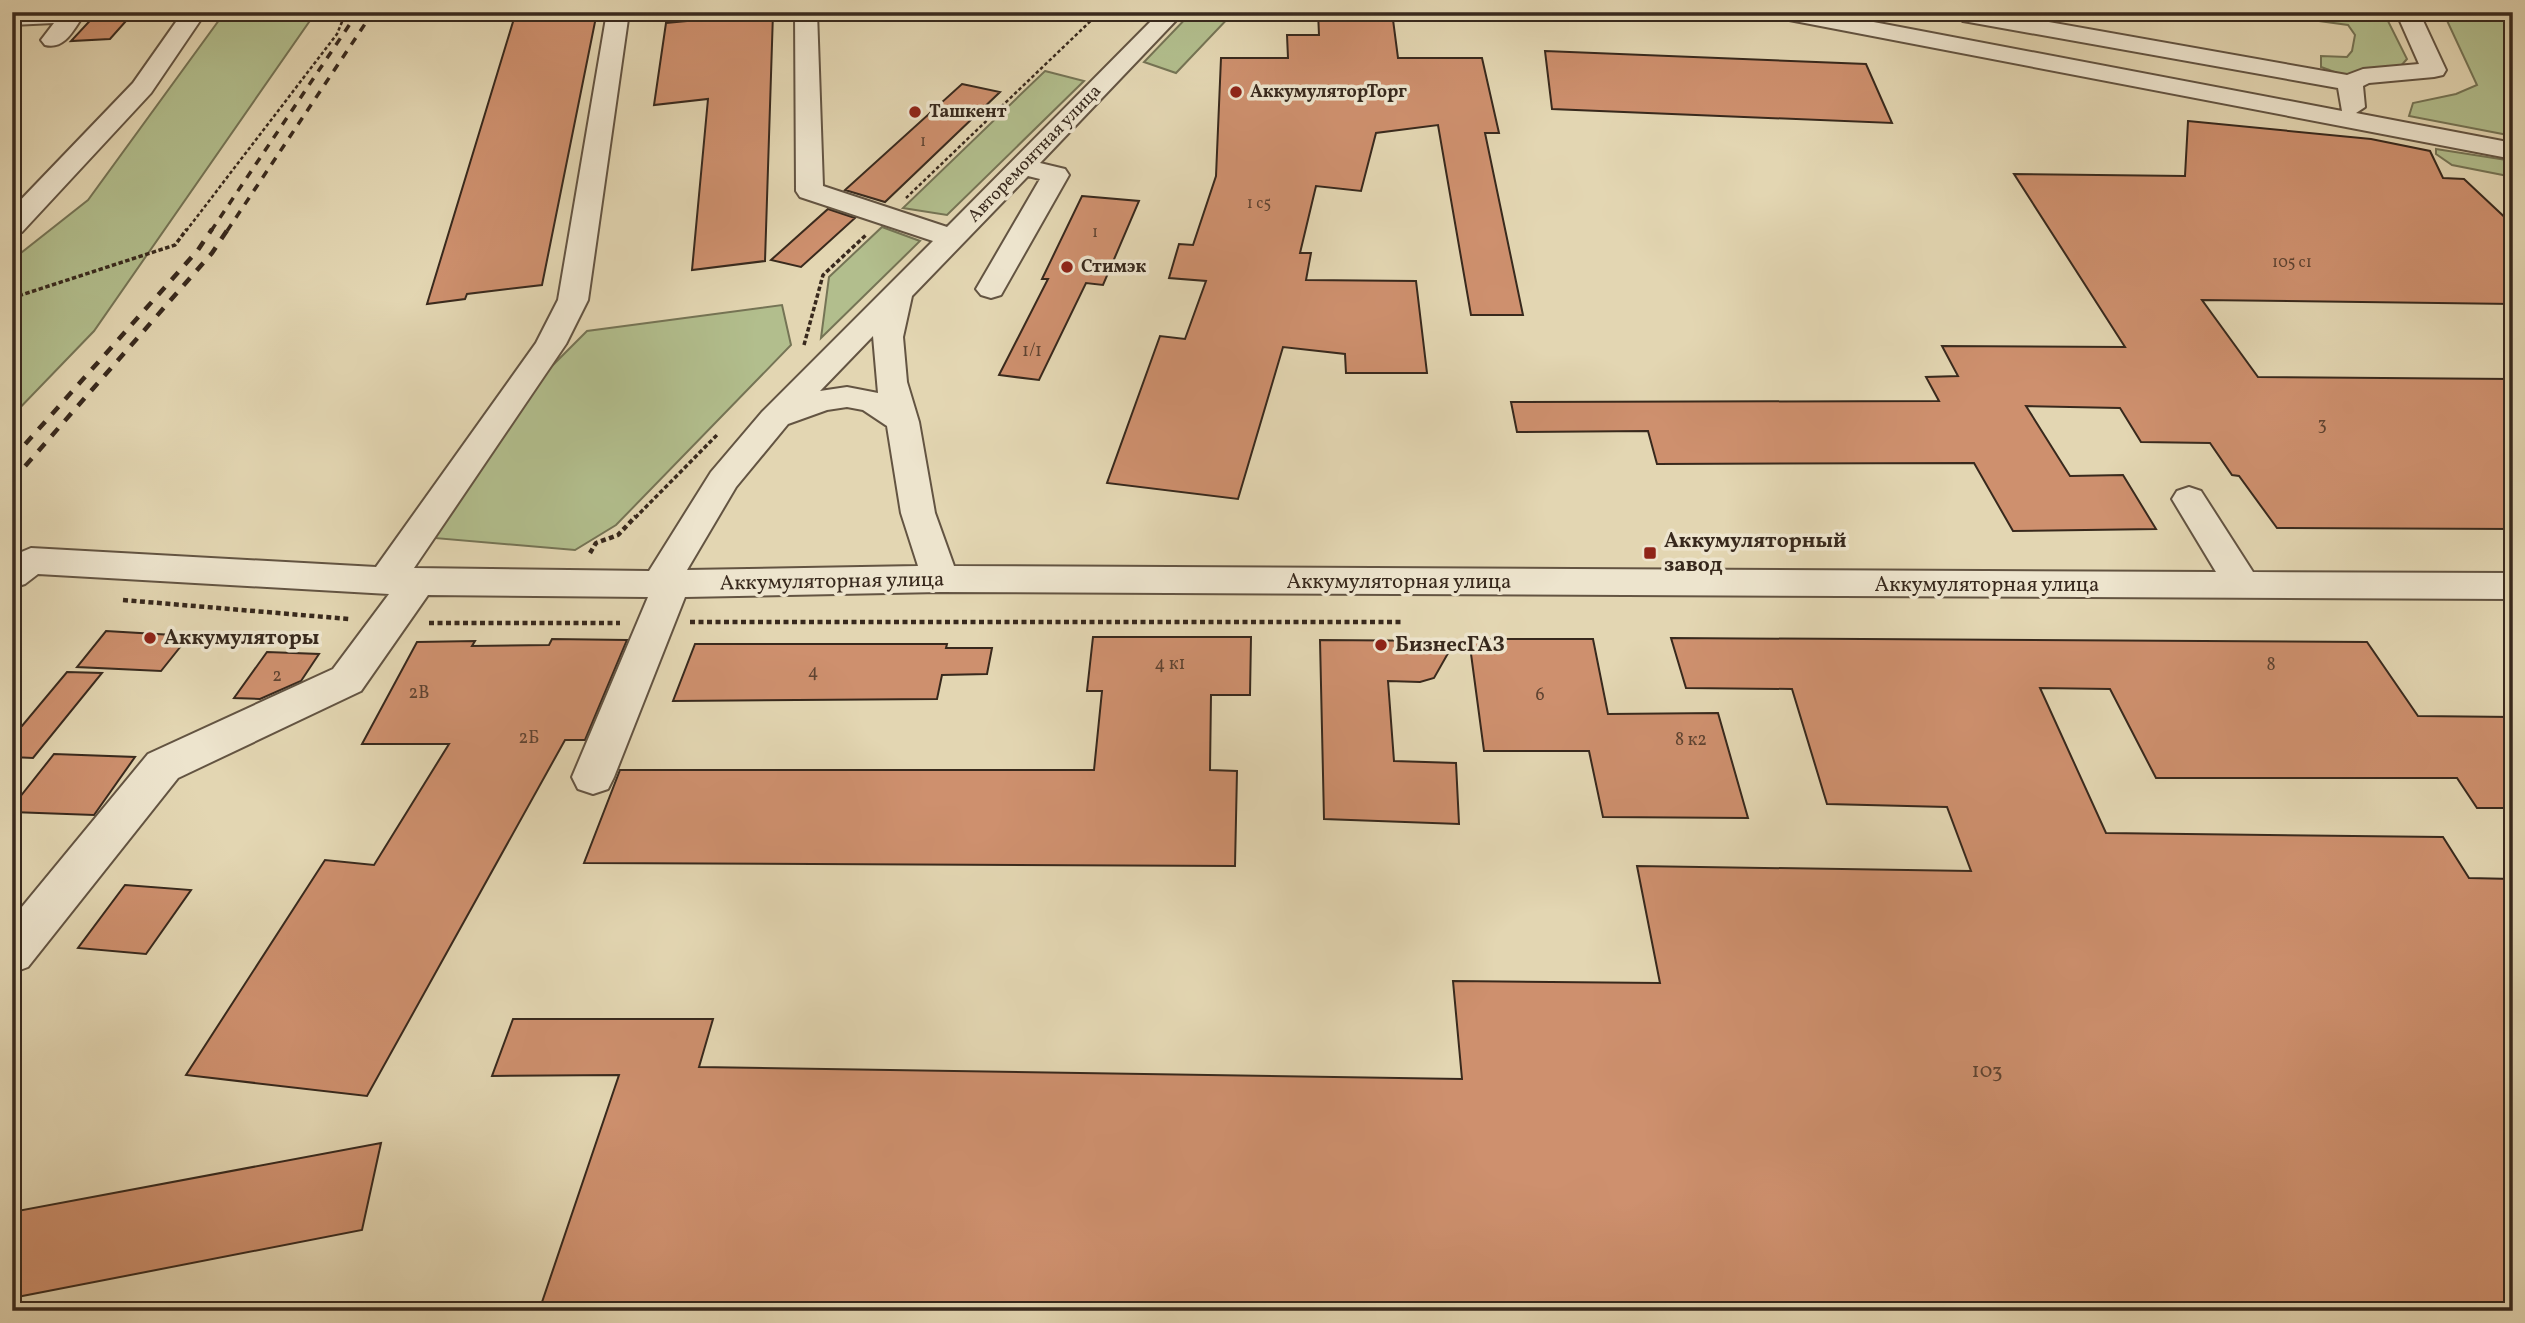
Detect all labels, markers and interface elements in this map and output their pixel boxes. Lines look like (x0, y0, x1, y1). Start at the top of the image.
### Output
street label: Авторемонтная улица (962, 80, 1108, 228)
place label: АккумуляторТорг (1250, 80, 1407, 105)
marker: АккумуляторТорг (1228, 84, 1244, 100)
place label: Ташкент (929, 100, 1007, 125)
marker: Ташкент (907, 104, 923, 120)
house number: 1 (920, 131, 926, 153)
house number: 1 с5 (1247, 193, 1271, 215)
house number: 1 (1092, 222, 1098, 244)
house number: 105 c1 (2272, 252, 2312, 274)
place label: Стимэк (1081, 255, 1146, 280)
marker: Стимэк (1059, 259, 1075, 275)
house number: 1/1 (1022, 339, 1042, 364)
house number: 3 (2317, 413, 2327, 438)
place label: Аккумуляторный завод (1664, 527, 1846, 580)
marker: Аккумуляторный завод (1642, 545, 1658, 561)
street label: Аккумуляторная улица (719, 566, 945, 598)
street label: Аккумуляторная улица (1287, 568, 1511, 597)
street label: Аккумуляторная улица (1875, 571, 2099, 600)
place label: Аккумуляторы (164, 624, 319, 653)
marker: Аккумуляторы (142, 630, 158, 646)
place label: БизнесГАЗ (1395, 631, 1505, 660)
marker: БизнесГАЗ (1373, 637, 1389, 653)
house number: 4 к1 (1155, 652, 1185, 677)
house number: 8 (2266, 653, 2276, 678)
house number: 4 (808, 660, 818, 685)
house number: 2 (272, 664, 282, 689)
house number: 2В (409, 681, 429, 706)
house number: 6 (1535, 683, 1545, 708)
house number: 2Б (519, 726, 539, 751)
house number: 8 к2 (1675, 728, 1707, 753)
house number: 103 (1972, 1057, 2003, 1086)

